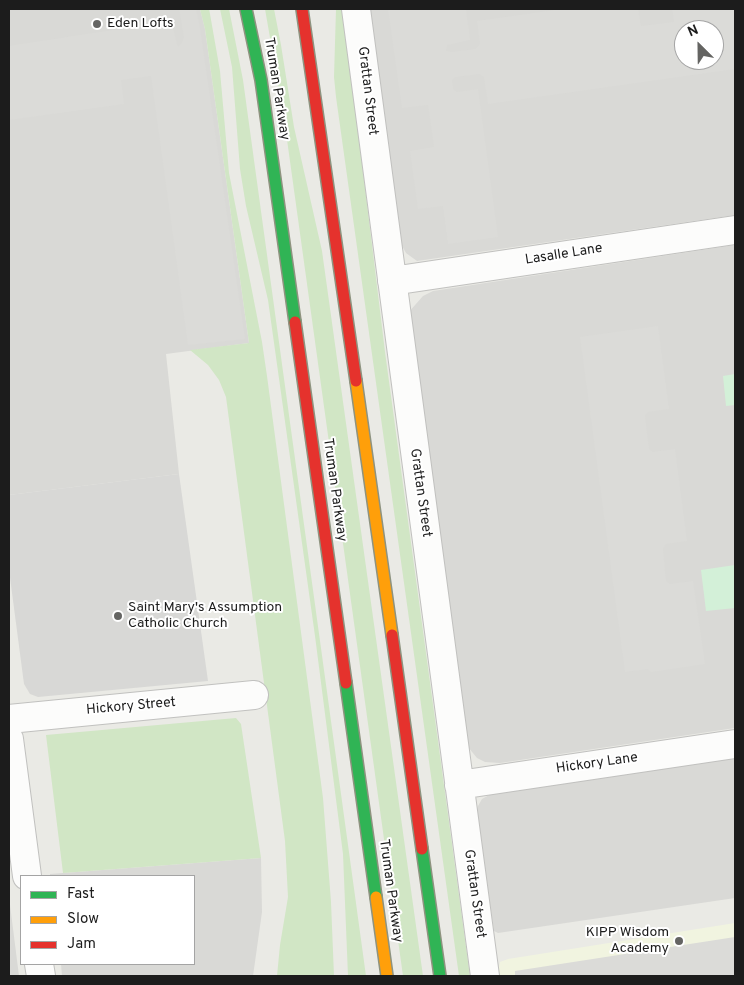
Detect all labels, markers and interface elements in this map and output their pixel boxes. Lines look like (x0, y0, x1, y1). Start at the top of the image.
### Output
place label: Eden Lofts (107, 16, 174, 32)
marker: Eden Lofts (91, 18, 103, 30)
north arrow (674, 20, 724, 70)
text: N (685, 22, 701, 41)
street label: Truman Parkway (260, 36, 292, 142)
street label: Grattan Street (353, 46, 381, 136)
street label: Lasalle Lane (524, 241, 604, 269)
street label: Truman Parkway (318, 437, 350, 543)
street label: Grattan Street (405, 448, 435, 538)
place label: Saint Mary's Assumption Catholic Church (128, 600, 282, 632)
marker: Saint Mary's Assumption Catholic Church (112, 610, 124, 622)
street label: Hickory Street (85, 695, 177, 719)
street label: Hickory Lane (555, 750, 639, 778)
street label: Truman Parkway (374, 838, 406, 944)
street label: Grattan Street (459, 849, 489, 939)
legend (20, 875, 195, 965)
text: Fast (67, 885, 95, 904)
text: Slow (67, 910, 99, 929)
place label: KIPP Wisdom Academy (586, 925, 669, 958)
text: Jam (67, 935, 96, 954)
marker: KIPP Wisdom Academy (673, 935, 685, 947)

